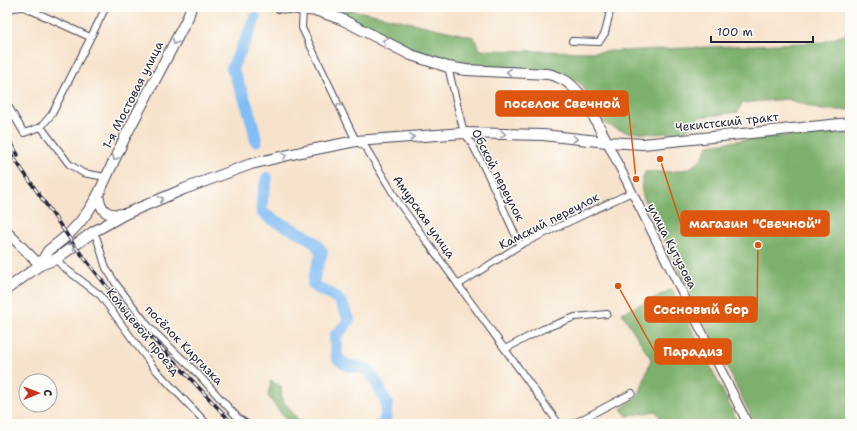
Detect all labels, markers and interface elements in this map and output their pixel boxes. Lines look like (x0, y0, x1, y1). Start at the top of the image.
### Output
scale bar (711, 18, 813, 44)
text: 100 m (717, 24, 753, 40)
street label: 1-я Мостовая улица (99, 38, 167, 152)
one-way arrow (172, 38, 179, 45)
one-way arrow (381, 39, 389, 46)
one-way arrow (506, 68, 512, 77)
callout: поселок Свечной (496, 91, 628, 116)
text: поселок Свечной (504, 95, 620, 112)
one-way arrow (336, 102, 344, 110)
street label: Чекистский тракт (675, 109, 780, 135)
street label: Обской переулок (468, 126, 528, 224)
one-way arrow (500, 129, 506, 138)
one-way arrow (409, 132, 415, 141)
one-way arrow (572, 134, 578, 143)
one-way arrow (280, 152, 287, 161)
one-way arrow (112, 153, 120, 161)
street label: Амурская улица (389, 172, 459, 262)
street label: Камский переулок (496, 189, 602, 253)
one-way arrow (157, 196, 165, 204)
street label: улица Кутузова (644, 200, 701, 292)
callout: магазин "Свечной" (681, 211, 829, 236)
text: магазин "Свечной" (689, 215, 821, 232)
one-way arrow (69, 244, 76, 251)
street label: Кольцевой проезд (103, 285, 183, 379)
callout: Сосновый бор (645, 297, 757, 322)
text: Сосновый бор (653, 301, 749, 318)
street label: посёлок Киргизка (142, 302, 227, 389)
callout: Парадиз (655, 339, 731, 364)
text: Парадиз (663, 343, 723, 360)
north arrow (18, 373, 58, 413)
text: С (40, 389, 55, 397)

